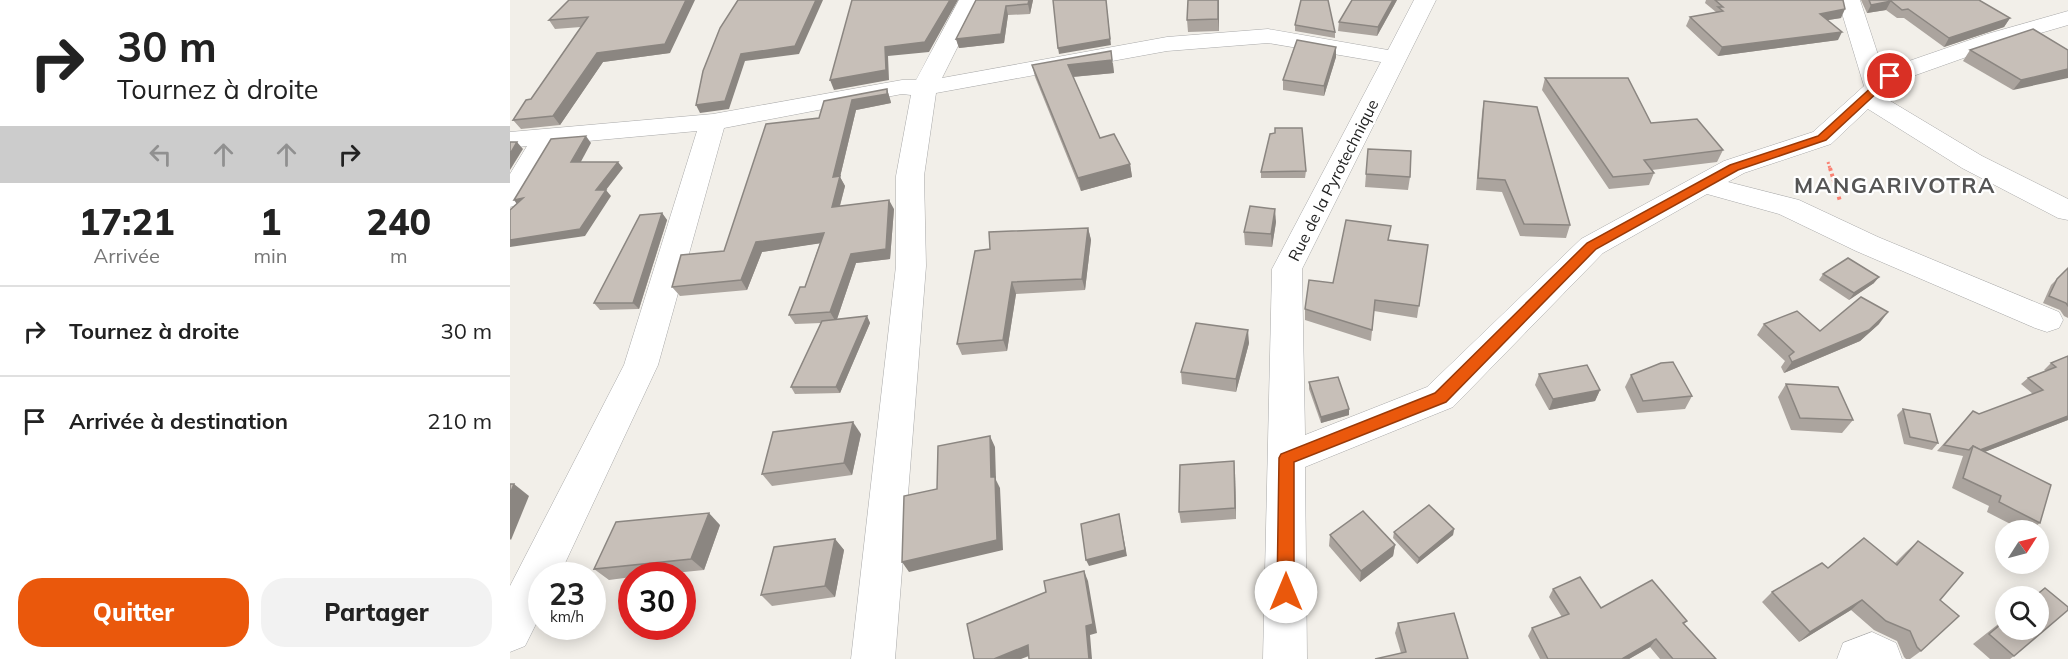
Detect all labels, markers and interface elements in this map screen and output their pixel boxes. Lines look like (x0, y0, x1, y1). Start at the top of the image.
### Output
text: 30 m (117, 20, 217, 73)
icon: right (18, 24, 96, 102)
pin (1864, 50, 1915, 101)
icon: arrive (1873, 59, 1906, 92)
text: Tournez à droite (117, 72, 318, 106)
street label: Rue de la Pyrotechnique (1283, 96, 1383, 264)
icon: left (144, 138, 177, 171)
icon: ahead (207, 138, 240, 171)
icon: ahead (270, 138, 303, 171)
icon: right (333, 138, 366, 171)
district label: MANGARIVOTRA (1794, 171, 1996, 199)
text: 17:21 (79, 199, 175, 244)
text: 1 (260, 199, 281, 244)
text: 240 (366, 199, 431, 244)
text: Arrivée (94, 243, 160, 268)
text: min (253, 243, 288, 268)
text: m (390, 243, 408, 268)
icon: right (18, 315, 51, 348)
text: Tournez à droite (69, 317, 239, 345)
text: 30 m (441, 317, 492, 345)
icon: arrive (18, 405, 51, 438)
text: Arrivée à destination (69, 407, 288, 435)
text: 210 m (427, 407, 492, 435)
north arrow (1995, 520, 2049, 574)
map controls (1995, 520, 2049, 640)
position arrow (1254, 560, 1318, 624)
speed limit sign: 30 (618, 562, 696, 640)
text: 23 (549, 575, 585, 613)
button: Quitter (18, 578, 249, 647)
button: Partager (261, 578, 492, 647)
button: search (1995, 586, 2049, 640)
text: km/h (550, 607, 584, 626)

